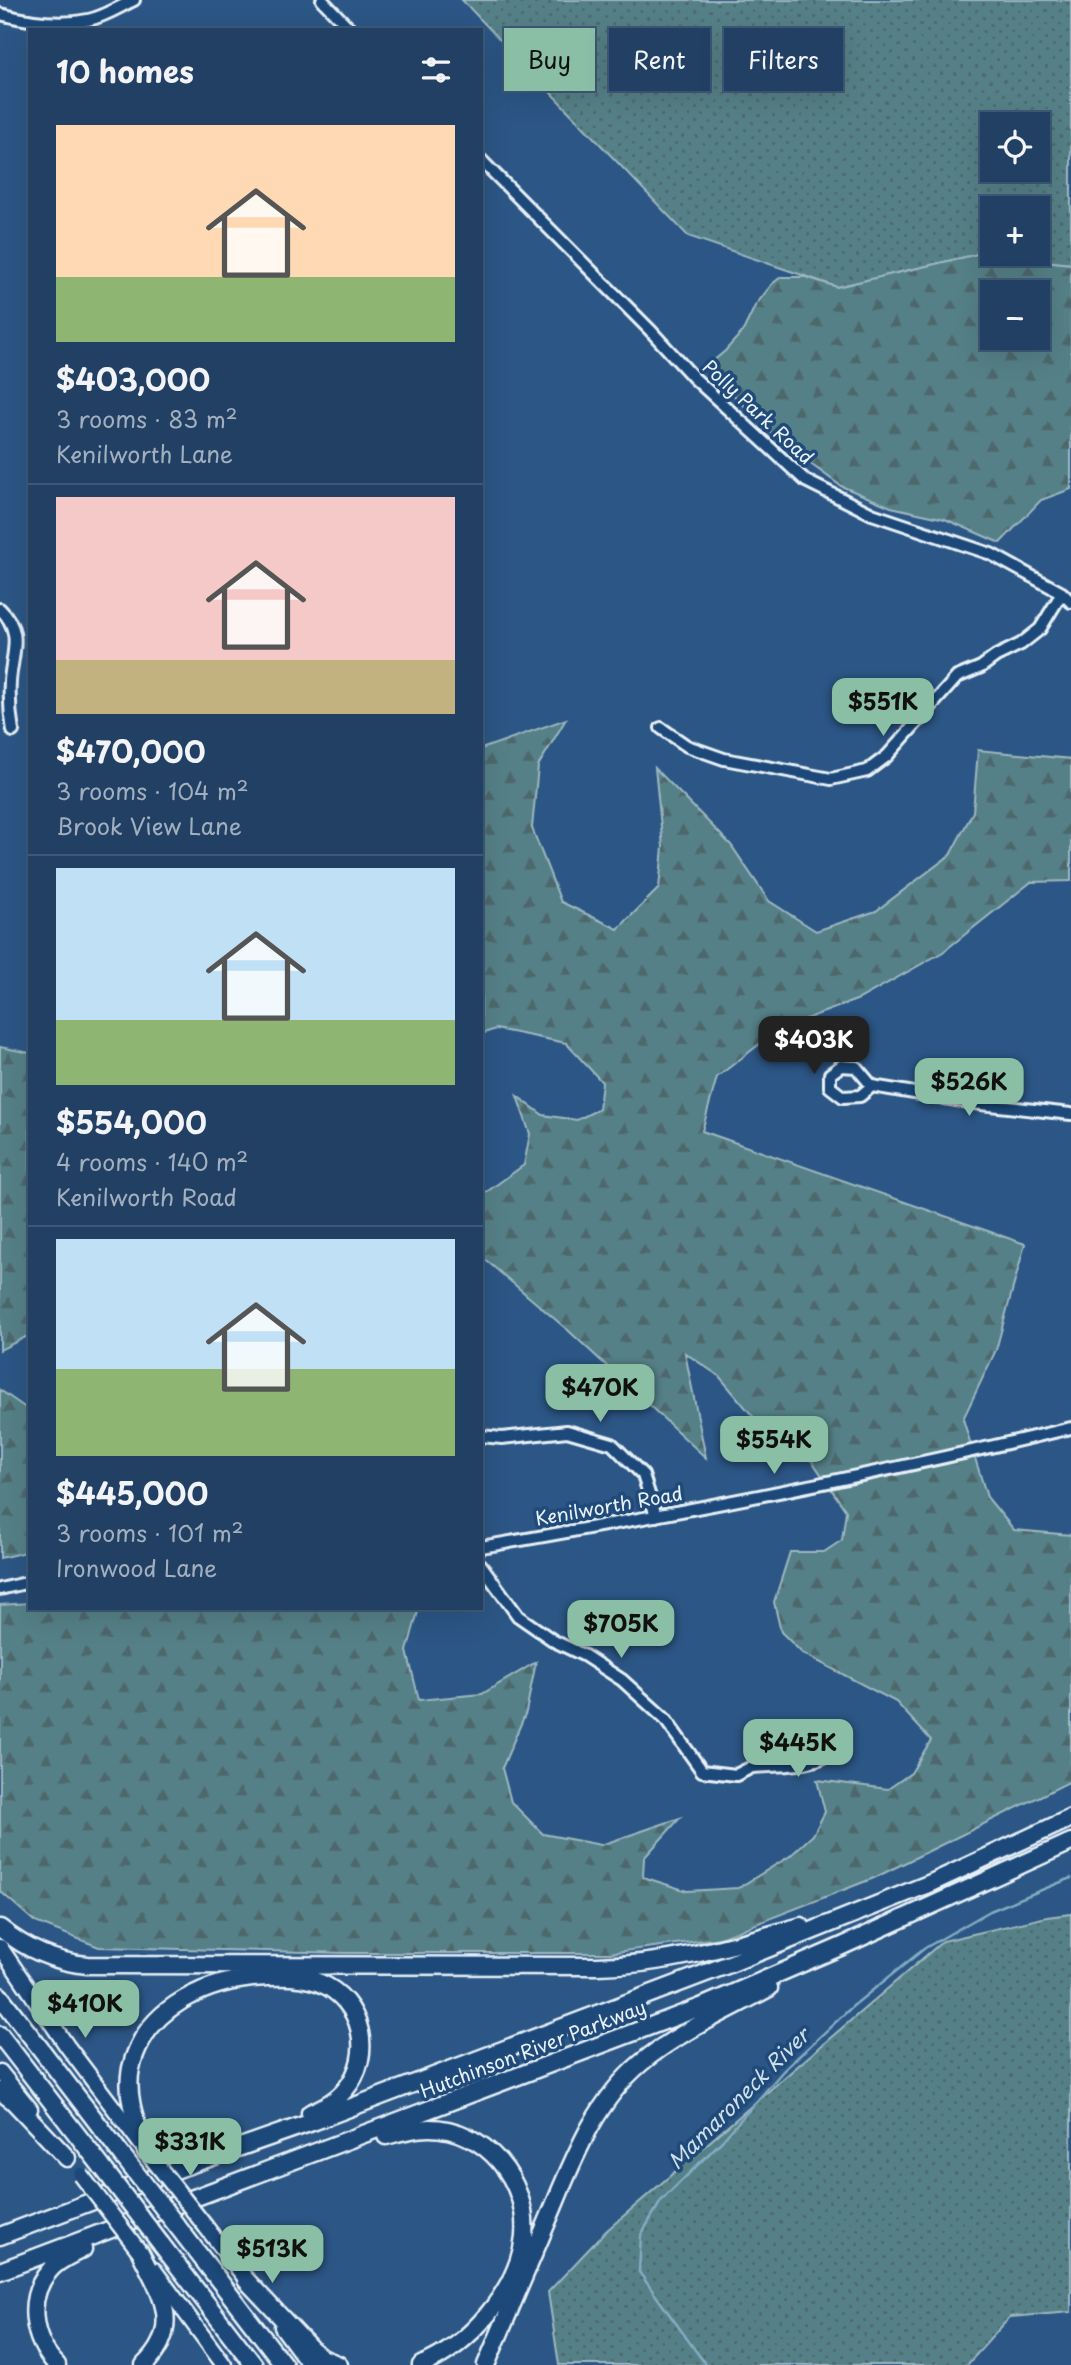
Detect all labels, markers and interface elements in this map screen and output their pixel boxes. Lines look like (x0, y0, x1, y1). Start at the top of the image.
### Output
chip: Buy (504, 28, 595, 91)
chip: Rent (609, 28, 710, 91)
chip: Filters (724, 28, 843, 91)
text: 10 homes (56, 48, 194, 93)
icon: filters (417, 51, 455, 89)
map controls (980, 112, 1050, 350)
button: locate (980, 112, 1050, 182)
icon: home (193, 170, 319, 296)
button: + (980, 196, 1050, 266)
button: − (980, 280, 1050, 350)
street label: Polly Park Road (697, 352, 820, 470)
text: $403,000 (56, 356, 210, 401)
text: 3 rooms · 83 m² (56, 401, 238, 436)
text: Kenilworth Lane (56, 436, 233, 471)
icon: home (193, 542, 319, 668)
pin: $551K (834, 678, 932, 738)
text: $551K (848, 683, 918, 718)
text: $470,000 (56, 728, 206, 773)
text: 3 rooms · 104 m² (56, 773, 249, 808)
text: Brook View Lane (56, 808, 242, 843)
icon: home (193, 913, 319, 1039)
pin: $403K (765, 1016, 863, 1076)
text: $403K (774, 1021, 854, 1056)
pin: $526K (920, 1058, 1018, 1118)
text: $526K (931, 1063, 1007, 1098)
text: $554,000 (56, 1099, 207, 1144)
text: 4 rooms · 140 m² (56, 1144, 248, 1179)
text: Kenilworth Road (56, 1179, 237, 1214)
icon: home (193, 1284, 319, 1410)
pin: $470K (551, 1364, 649, 1424)
text: $470K (561, 1369, 639, 1404)
pin: $554K (725, 1416, 823, 1476)
text: $554K (736, 1421, 812, 1456)
text: $445,000 (56, 1470, 208, 1515)
street label: Kenilworth Road (533, 1478, 685, 1532)
text: 3 rooms · 101 m² (56, 1515, 244, 1550)
text: Ironwood Lane (56, 1550, 217, 1585)
pin: $705K (572, 1600, 670, 1660)
text: $705K (583, 1605, 659, 1640)
pin: $445K (749, 1720, 847, 1779)
text: $445K (759, 1724, 837, 1759)
pin: $410K (36, 1980, 134, 2040)
text: $410K (47, 1985, 123, 2020)
street label: Hutchinson River Parkway (416, 1992, 650, 2104)
water label: Mamaroneck River (659, 2018, 817, 2176)
pin: $331K (141, 2118, 239, 2178)
text: $331K (154, 2123, 226, 2158)
pin: $513K (223, 2226, 321, 2285)
text: $513K (236, 2230, 308, 2265)

